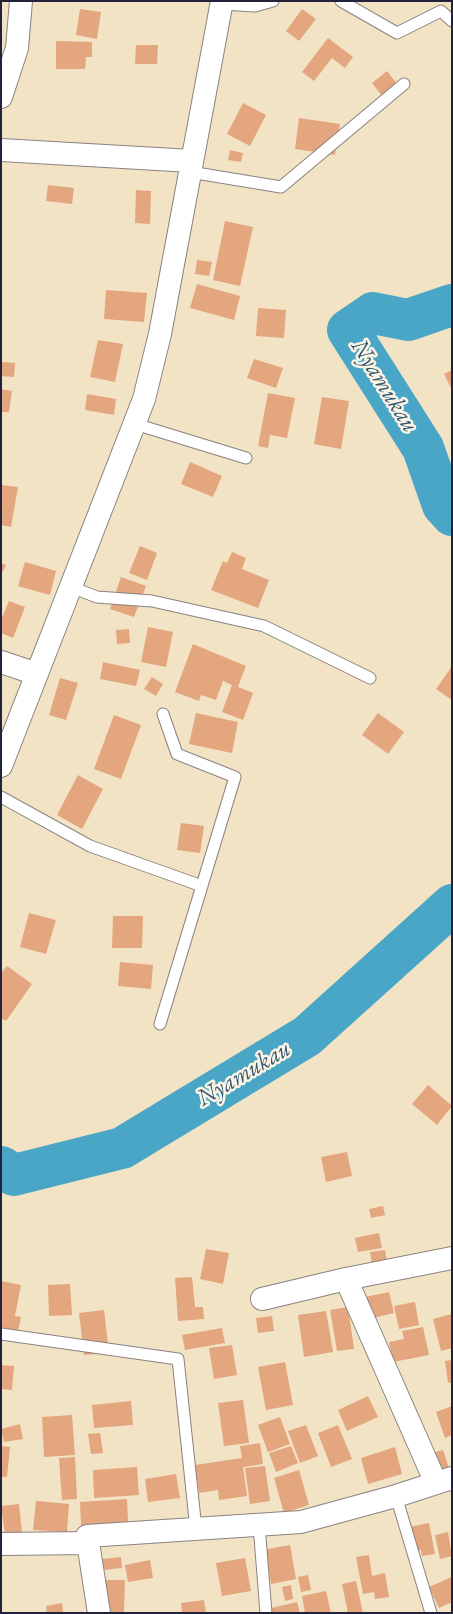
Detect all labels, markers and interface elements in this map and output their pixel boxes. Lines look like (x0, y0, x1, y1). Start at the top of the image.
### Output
water label: Nyamukau (344, 334, 424, 438)
water label: Nyamukau (192, 1035, 296, 1113)

